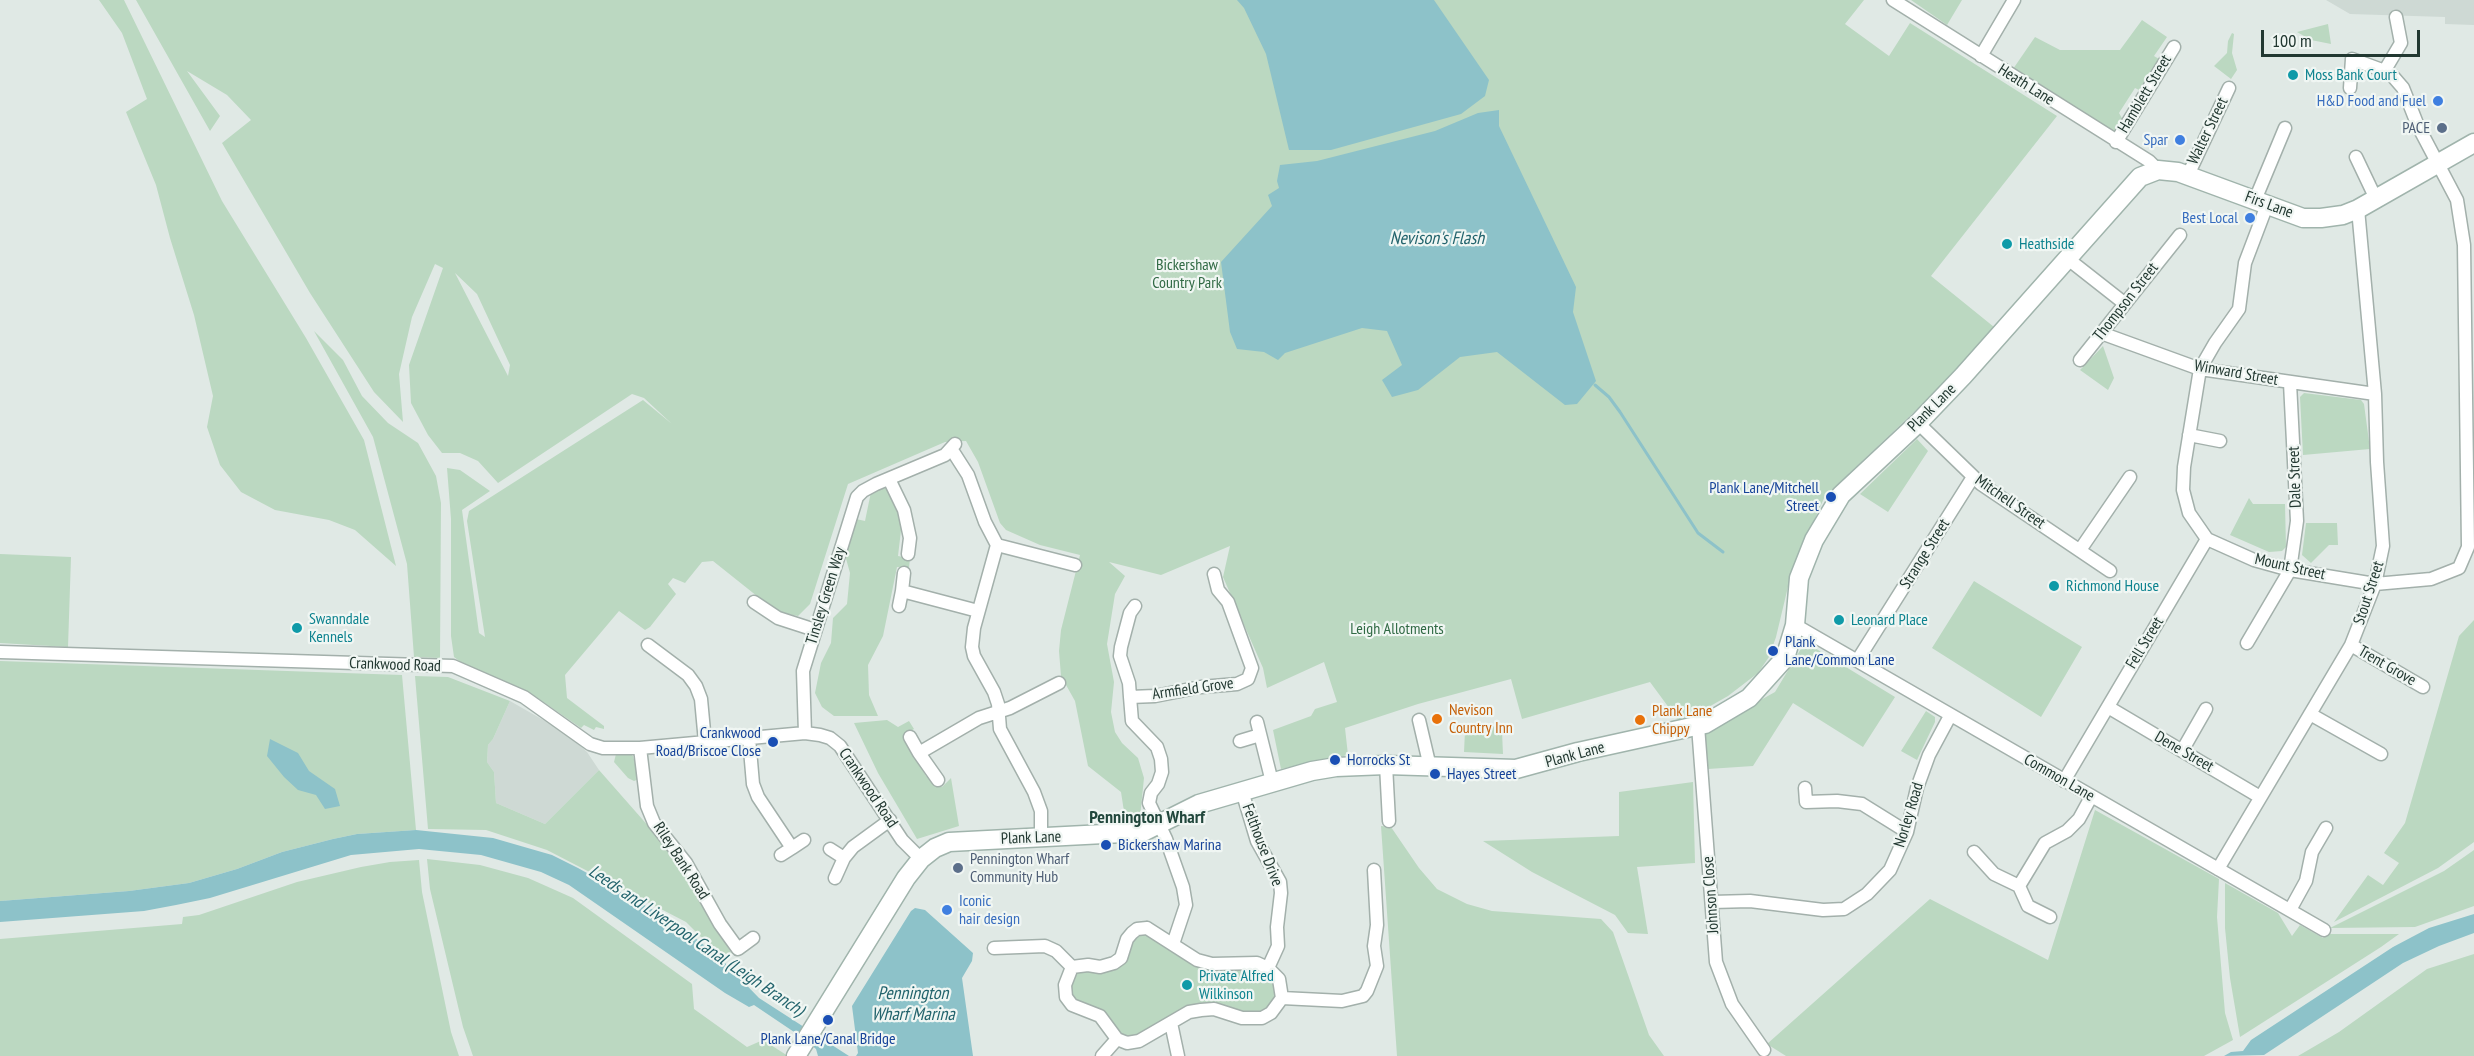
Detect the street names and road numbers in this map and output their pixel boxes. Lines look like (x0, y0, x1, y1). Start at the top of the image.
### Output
street label: Hamblett Street (2114, 51, 2176, 137)
street label: Heath Lane (1994, 60, 2058, 110)
street label: Walter Street (2184, 94, 2232, 168)
street label: Firs Lane (2242, 187, 2296, 223)
street label: Thompson Street (2089, 259, 2163, 345)
street label: Winward Street (2193, 356, 2279, 390)
street label: Plank Lane (1904, 380, 1960, 436)
street label: Dale Street (2284, 446, 2306, 508)
street label: Mitchell Street (1971, 471, 2049, 533)
street label: Strange Street (1896, 515, 1954, 593)
street label: Tinsley Green Way (802, 545, 850, 647)
street label: Mount Street (2253, 550, 2327, 584)
street label: Stout Street (2350, 559, 2388, 627)
street label: Fell Street (2122, 614, 2168, 672)
street label: Trent Grove (2355, 642, 2419, 690)
street label: Crankwood Road (349, 654, 441, 676)
street label: Armfield Grove (1151, 674, 1235, 704)
street label: Dene Street (2151, 727, 2217, 777)
street label: Plank Lane (1543, 738, 1607, 772)
street label: Crankwood Road (834, 745, 902, 831)
street label: Common Lane (2020, 750, 2098, 806)
street label: Norley Road (1890, 780, 1928, 850)
street label: Felthouse Drive (1237, 801, 1287, 889)
street label: Riley Bank Road (649, 819, 713, 903)
street label: Plank Lane (1000, 827, 1062, 849)
street label: Johnson Close (1699, 856, 1723, 934)

